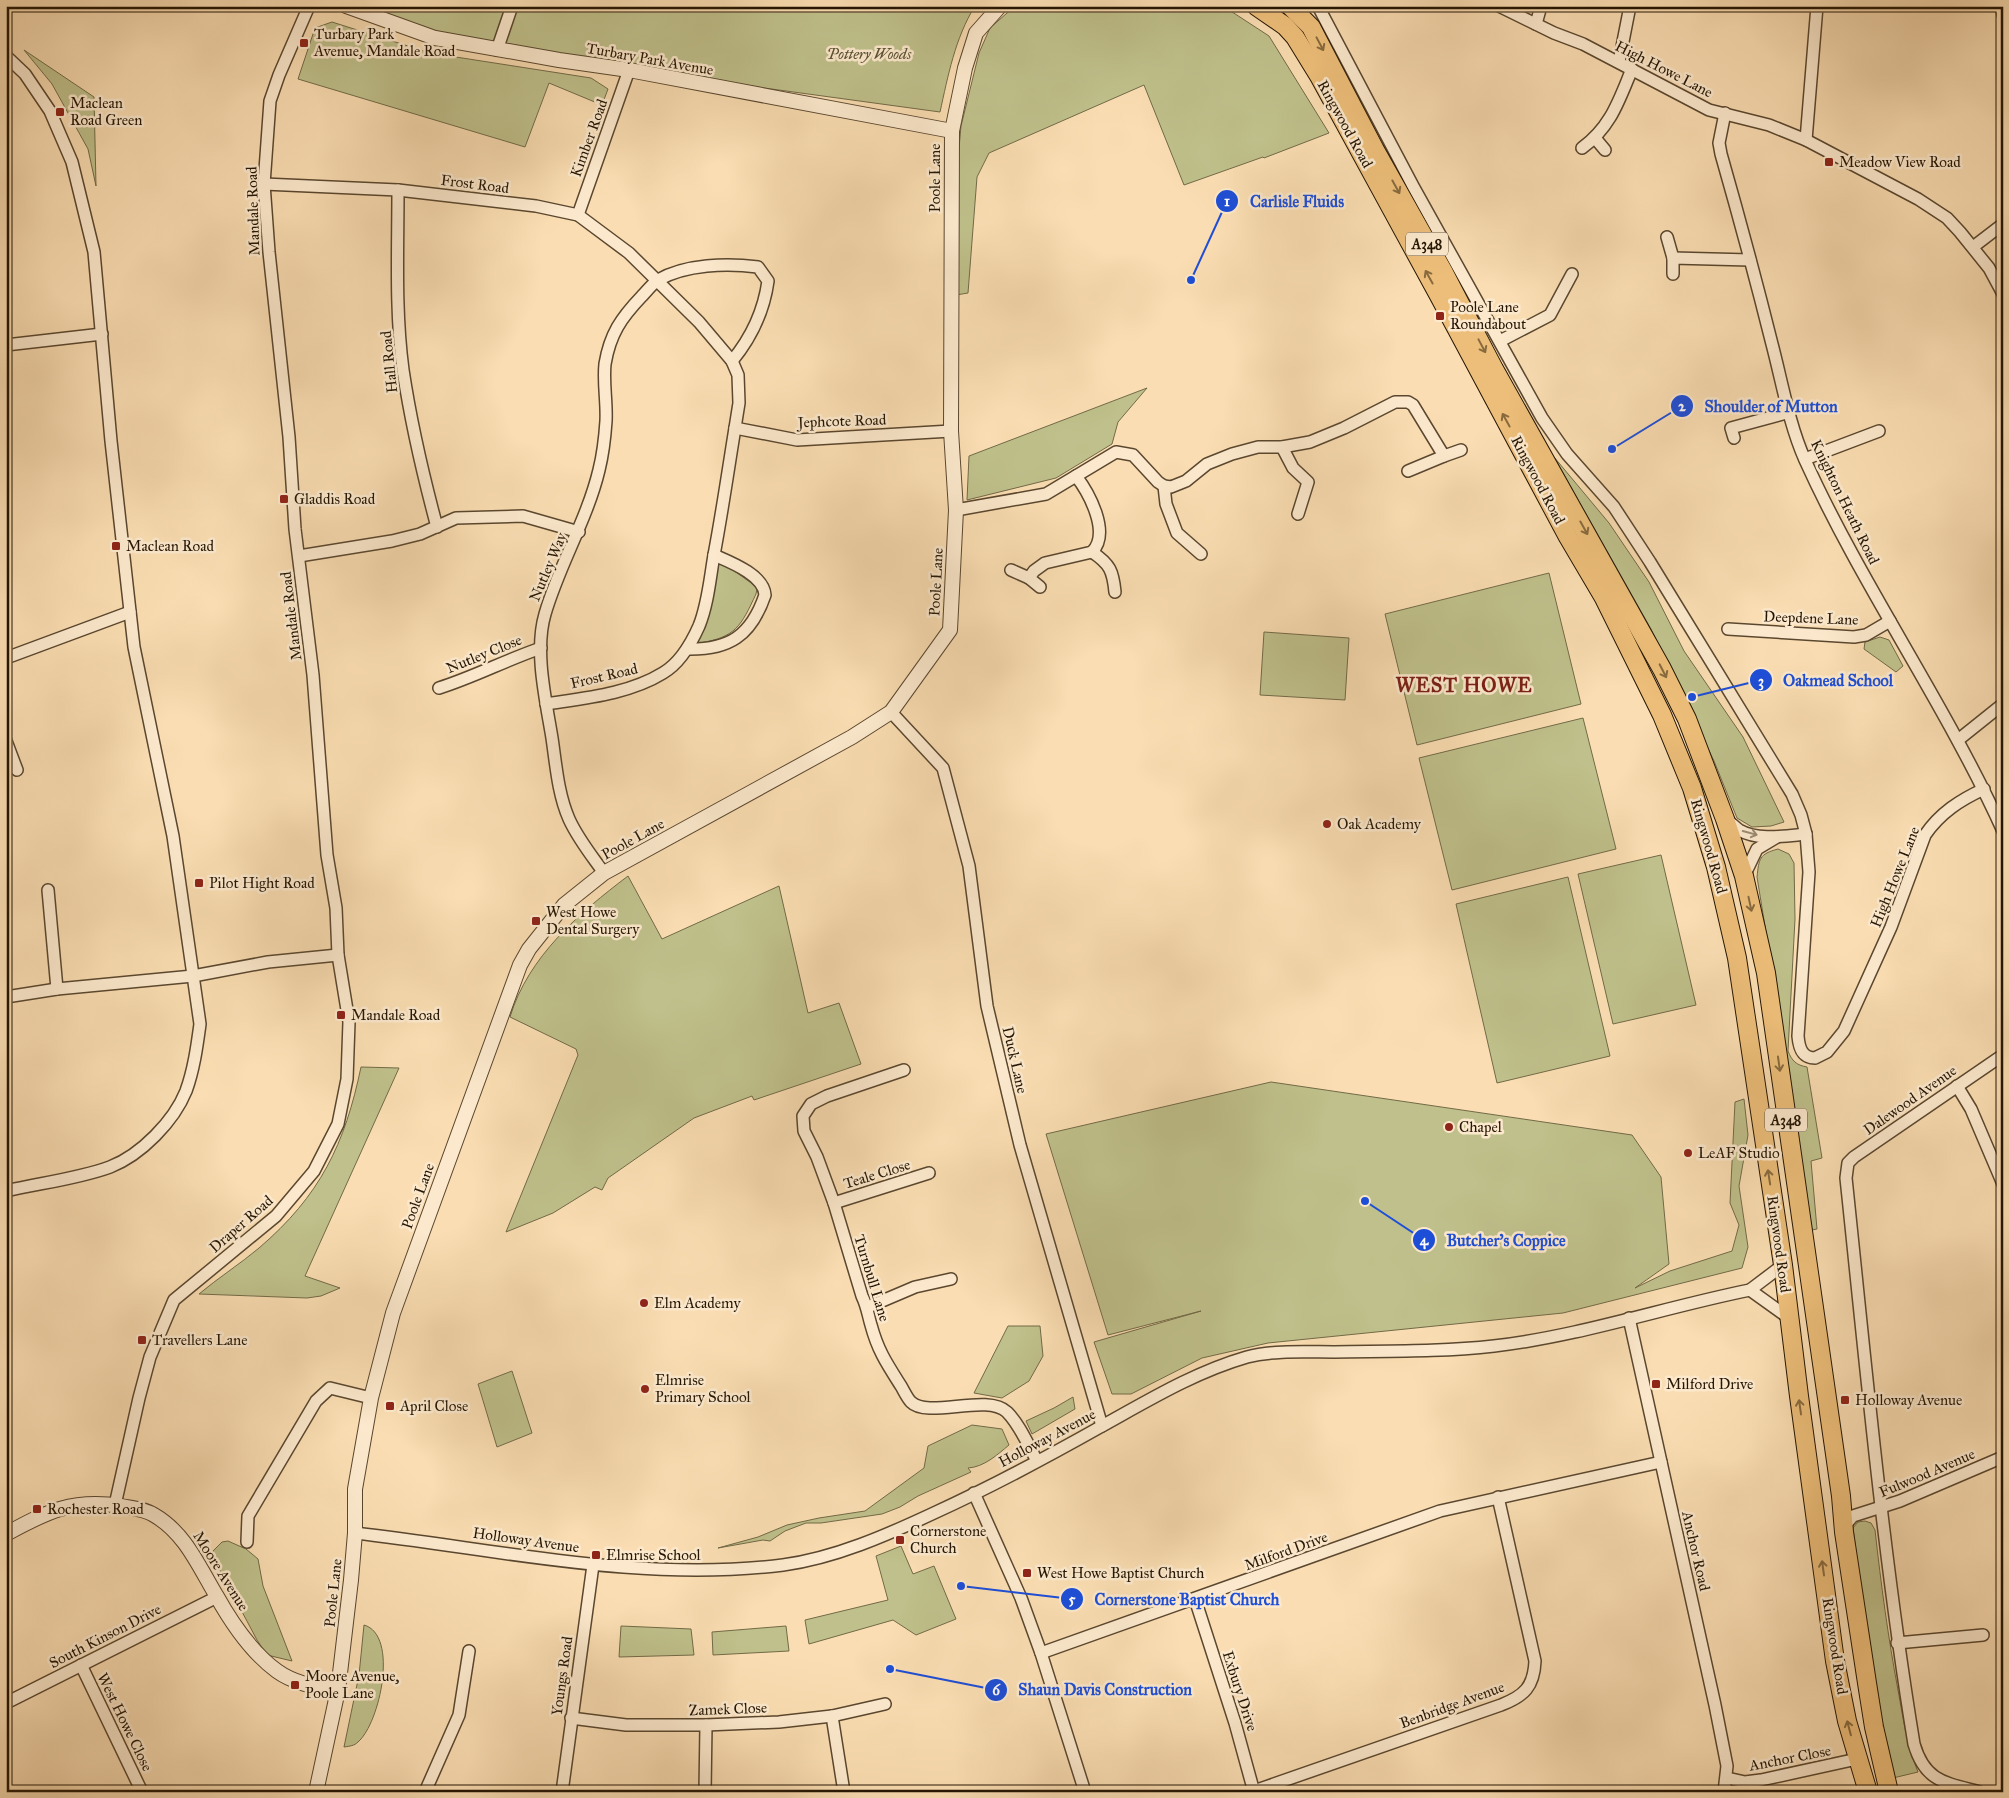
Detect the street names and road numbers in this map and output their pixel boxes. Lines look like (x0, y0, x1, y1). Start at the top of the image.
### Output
street label: High Howe Lane (1612, 37, 1716, 101)
street label: Turbary Park Avenue (585, 39, 715, 79)
street label: Ringwood Road (1313, 77, 1377, 172)
street label: Kimber Road (567, 96, 612, 179)
street label: Poole Lane (926, 144, 944, 212)
street label: Mandale Road (242, 166, 264, 256)
street label: Frost Road (440, 171, 511, 197)
road number: A348 (1406, 232, 1448, 255)
street label: Hall Road (377, 329, 401, 394)
street label: Jephcote Road (795, 410, 887, 433)
street label: Ringwood Road (1507, 433, 1569, 528)
street label: Knighton Heath Road (1807, 437, 1883, 568)
street label: Nutley Way (525, 529, 571, 604)
street label: Poole Lane (925, 547, 947, 617)
street label: Mandale Road (277, 570, 305, 661)
street label: Deepdene Lane (1763, 607, 1859, 629)
street label: Nutley Close (444, 631, 524, 677)
street label: Frost Road (569, 659, 640, 692)
street label: Ringwood Road (1687, 797, 1731, 896)
street label: Poole Lane (599, 814, 667, 864)
street label: High Howe Lane (1867, 824, 1923, 930)
street label: Duck Lane (999, 1025, 1031, 1095)
street label: Dalewood Avenue (1860, 1061, 1960, 1139)
road number: A348 (1765, 1108, 1807, 1132)
street label: Teale Close (841, 1155, 913, 1193)
street label: Poole Lane (398, 1161, 438, 1231)
street label: Draper Road (206, 1191, 277, 1257)
street label: Ringwood Road (1763, 1194, 1795, 1294)
street label: Turnbull Lane (850, 1232, 894, 1324)
street label: Holloway Avenue (995, 1405, 1099, 1471)
street label: Fulwood Avenue (1876, 1445, 1978, 1501)
street label: Anchor Road (1678, 1508, 1714, 1593)
street label: Holloway Avenue (472, 1524, 580, 1556)
street label: Moore Avenue (189, 1528, 253, 1614)
street label: Milford Drive (1242, 1528, 1330, 1574)
street label: Poole Lane (320, 1558, 346, 1628)
street label: Ringwood Road (1818, 1596, 1852, 1696)
street label: South Kinson Drive (46, 1600, 164, 1672)
street label: Youngs Road (548, 1635, 577, 1717)
street label: Exbury Drive (1219, 1649, 1261, 1733)
street label: West Howe Close (93, 1670, 157, 1774)
street label: Benbridge Avenue (1397, 1678, 1507, 1732)
street label: Zamek Close (689, 1699, 767, 1719)
street label: Anchor Close (1747, 1741, 1832, 1775)

